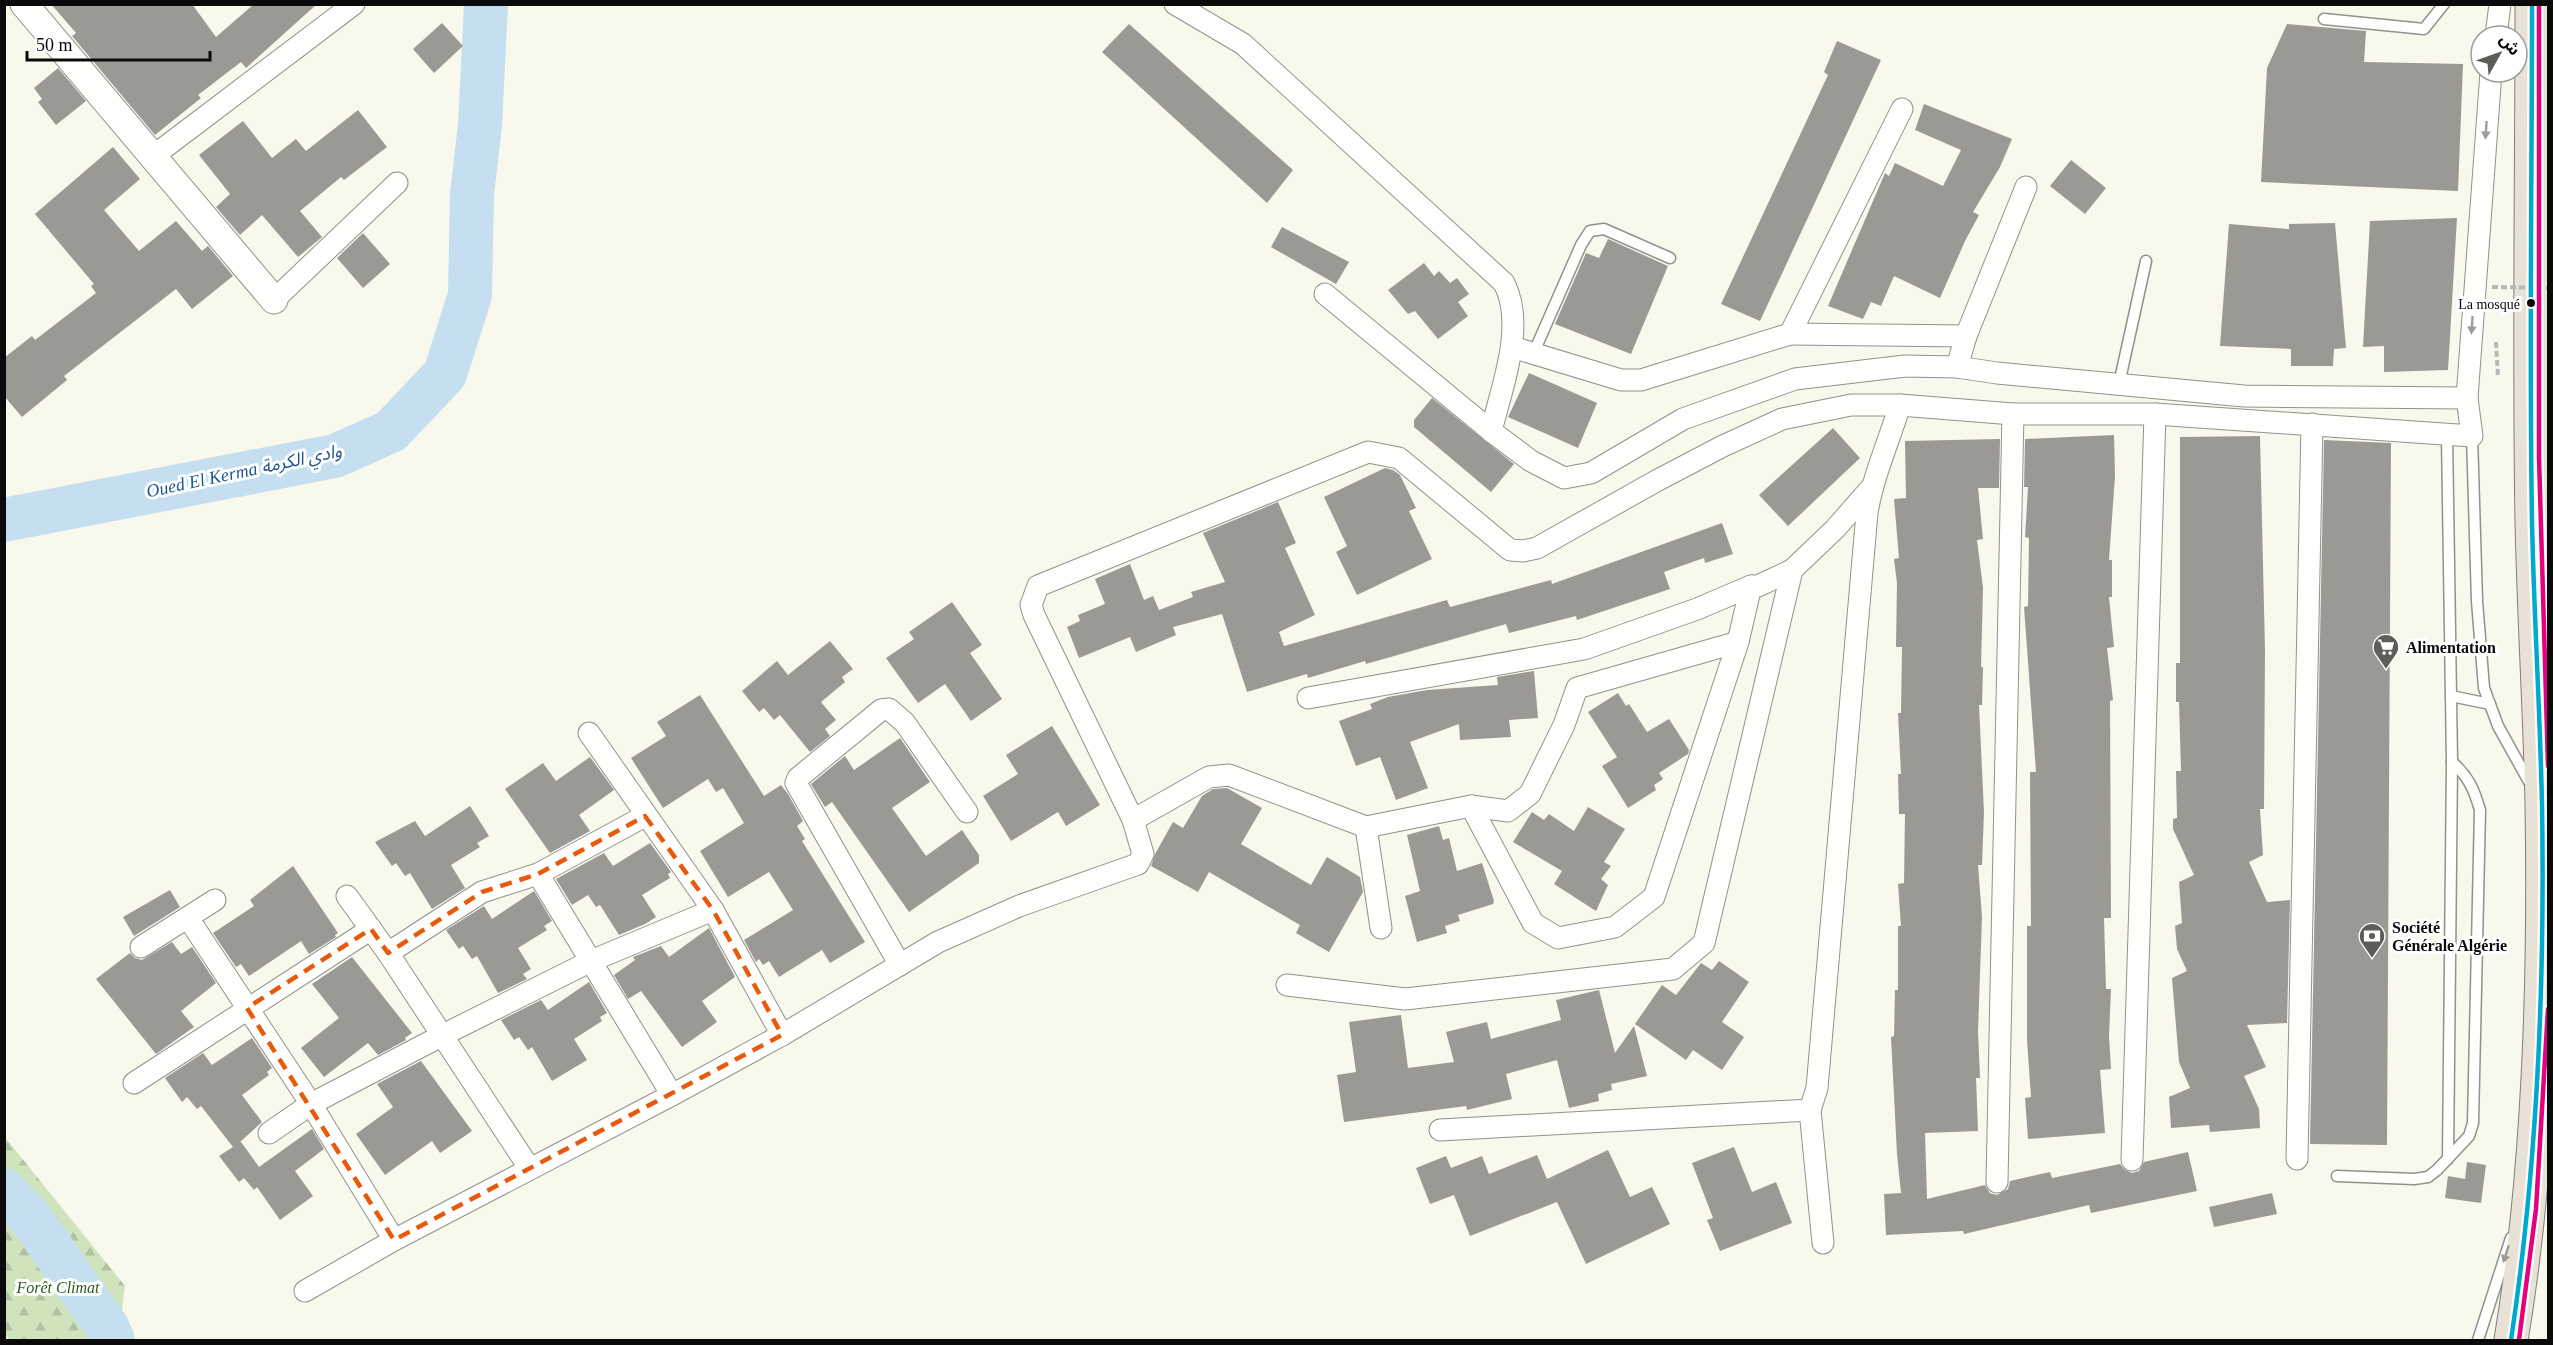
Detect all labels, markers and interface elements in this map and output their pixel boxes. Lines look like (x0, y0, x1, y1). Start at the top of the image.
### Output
scale bar (27, 24, 210, 62)
north arrow (2469, 24, 2529, 84)
text: ش (2496, 31, 2524, 59)
text: 50 m (36, 35, 73, 55)
one-way arrow (2481, 121, 2490, 140)
place label: La mosqué (2458, 297, 2520, 312)
marker: La mosqué (2525, 297, 2537, 309)
one-way arrow (2468, 315, 2477, 334)
water label: Oued El Kerma وادي الكرمة (144, 441, 344, 506)
supermarket icon: Alimentation (2371, 632, 2401, 670)
place label: Alimentation (2406, 639, 2496, 656)
place label: Société Générale Algérie (2392, 919, 2507, 955)
bank icon: Société Générale Algérie (2357, 921, 2387, 959)
one-way arrow (2501, 1245, 2510, 1263)
park label: Forêt Climat (15, 1279, 100, 1296)

